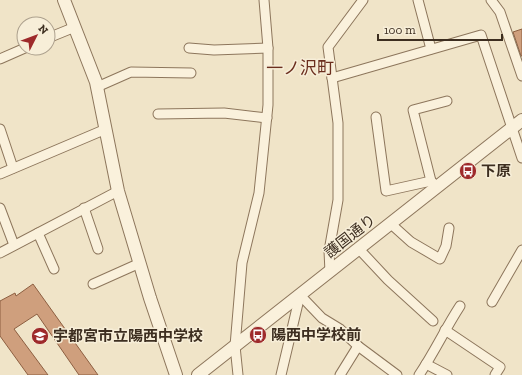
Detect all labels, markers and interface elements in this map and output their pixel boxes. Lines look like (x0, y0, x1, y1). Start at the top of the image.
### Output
north arrow (16, 16, 56, 56)
scale bar (378, 16, 502, 42)
text: N (35, 22, 51, 38)
text: 100 m (384, 23, 416, 37)
district label: 一ノ沢町 (266, 58, 334, 78)
bus stop icon: 下原 (458, 161, 478, 181)
place label: 下原 (481, 162, 511, 180)
street label: 護国通り (321, 210, 379, 262)
bus stop icon: 陽西中学校前 (248, 325, 268, 345)
school or university icon: 宇都宮市立陽西中学校 (30, 326, 50, 346)
place label: 陽西中学校前 (271, 326, 361, 344)
place label: 宇都宮市立陽西中学校 (53, 327, 203, 345)

